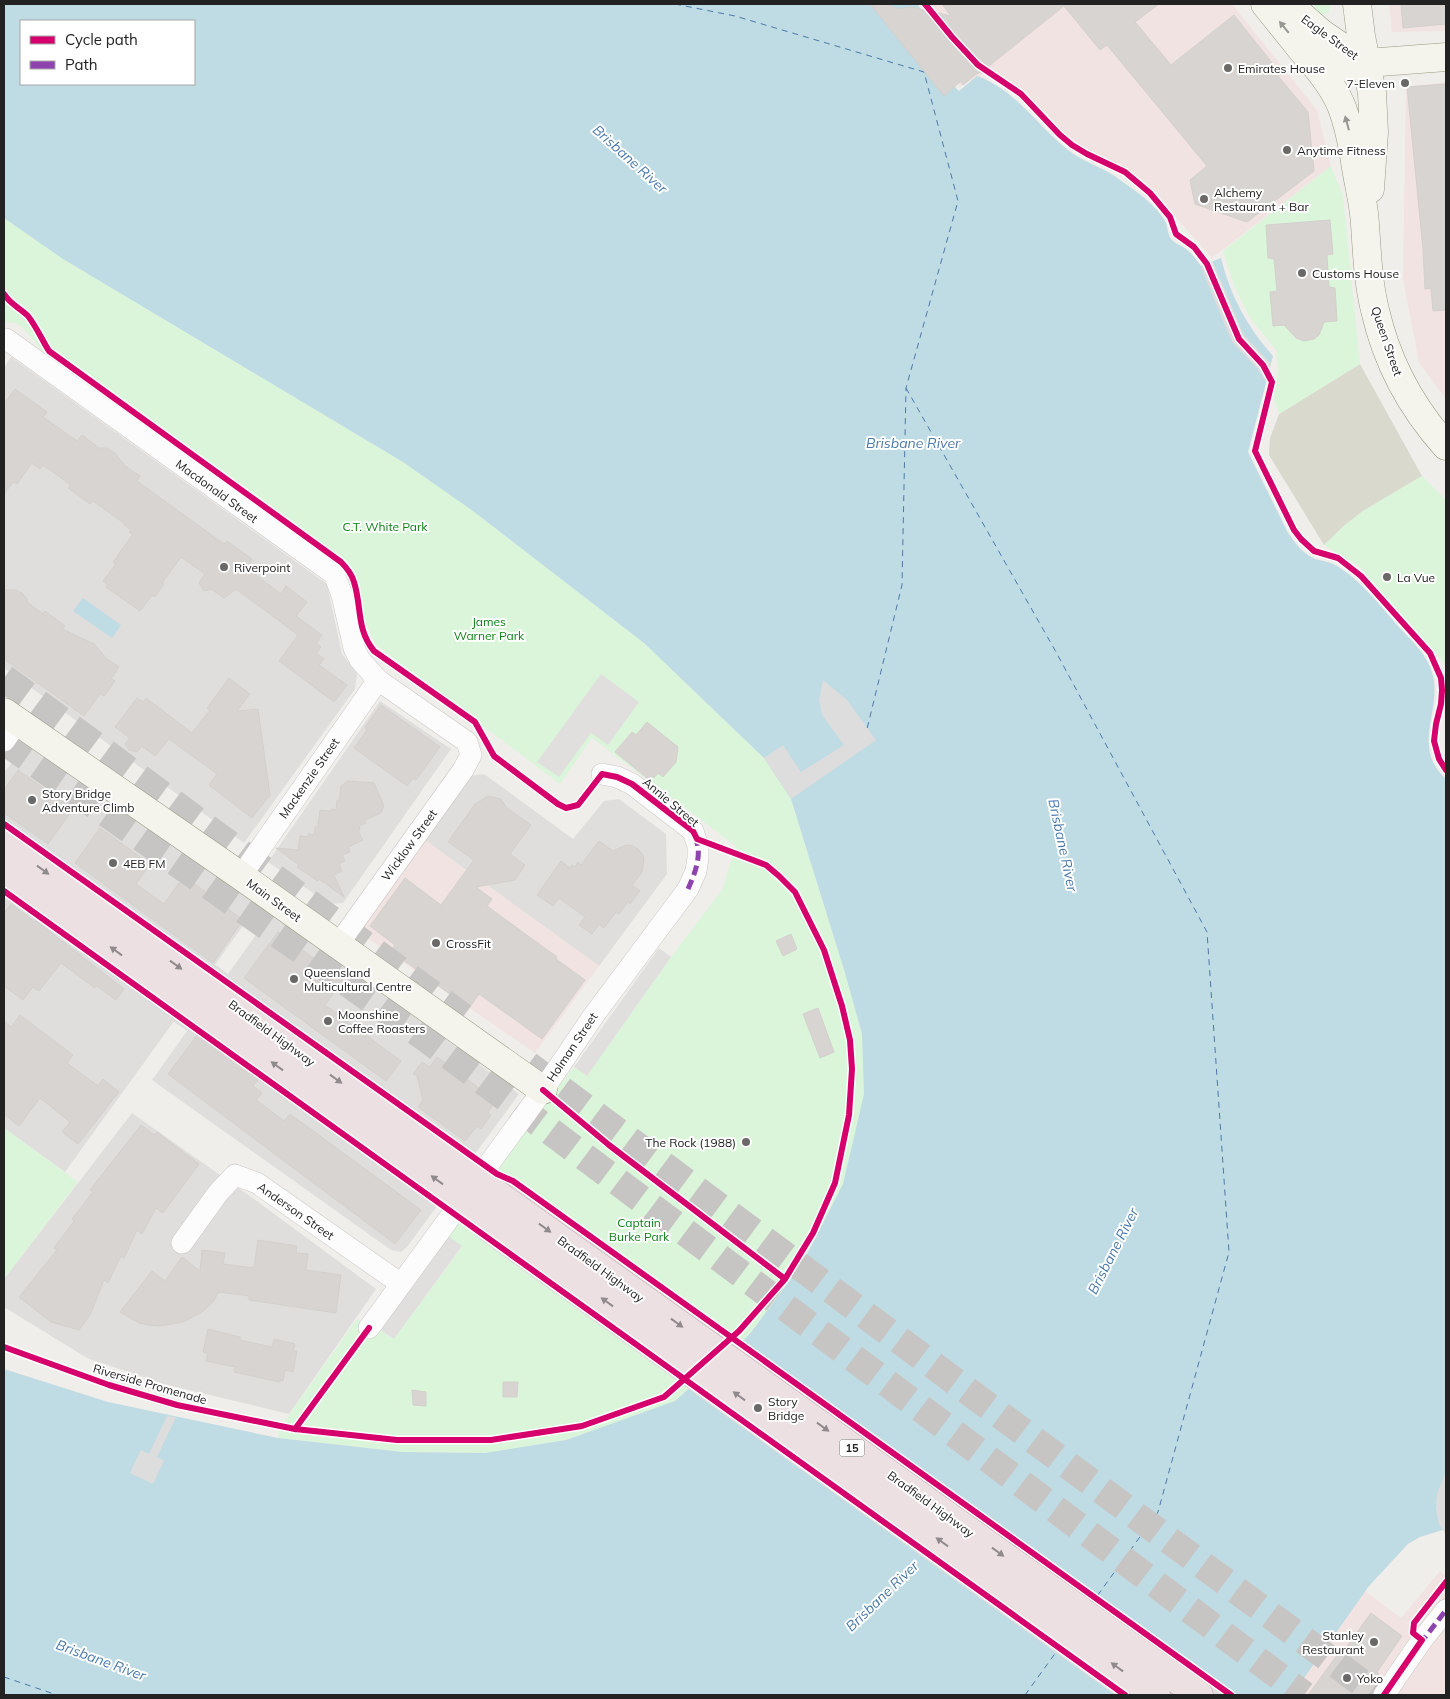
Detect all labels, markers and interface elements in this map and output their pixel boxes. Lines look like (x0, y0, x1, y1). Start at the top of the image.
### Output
street label: Eagle Street (1298, 11, 1362, 63)
legend (20, 20, 195, 85)
one-way arrow (1278, 21, 1289, 34)
text: Cycle path (65, 30, 138, 49)
text: Path (65, 55, 97, 74)
place label: Emirates House (1238, 61, 1325, 76)
marker: Emirates House (1222, 62, 1234, 74)
place label: 7-Eleven (1346, 76, 1395, 91)
marker: 7-Eleven (1399, 77, 1411, 89)
one-way arrow (1342, 115, 1350, 130)
water label: Brisbane River (589, 121, 672, 198)
place label: Anytime Fitness (1297, 143, 1386, 158)
marker: Anytime Fitness (1281, 144, 1293, 156)
place label: Alchemy Restaurant + Bar (1214, 185, 1309, 214)
marker: Alchemy Restaurant + Bar (1198, 193, 1210, 205)
place label: Customs House (1312, 266, 1399, 281)
marker: Customs House (1296, 267, 1308, 279)
street label: Queen Street (1368, 304, 1406, 378)
water label: Brisbane River (866, 434, 961, 452)
street label: Macdonald Street (173, 456, 261, 526)
park label: C.T. White Park (342, 519, 428, 534)
place label: Riverpoint (234, 560, 290, 575)
marker: Riverpoint (218, 561, 230, 573)
place label: La Vue (1397, 570, 1435, 585)
marker: La Vue (1381, 571, 1393, 583)
park label: James Warner Park (454, 614, 525, 643)
street label: Mackenzie Street (276, 735, 342, 821)
street label: Annie Street (640, 774, 702, 830)
place label: Story Bridge Adventure Climb (42, 786, 135, 815)
marker: Story Bridge Adventure Climb (26, 794, 38, 806)
water label: Brisbane River (1044, 797, 1082, 894)
street label: Wicklow Street (378, 806, 440, 884)
place label: 4EB FM (123, 856, 166, 871)
marker: 4EB FM (107, 857, 119, 869)
one-way arrow (37, 865, 50, 875)
street label: Main Street (244, 875, 304, 925)
place label: CrossFit (446, 936, 491, 951)
marker: CrossFit (430, 937, 442, 949)
one-way arrow (109, 946, 123, 956)
one-way arrow (169, 960, 183, 970)
place label: Queensland Multicultural Centre (304, 965, 412, 994)
marker: Queensland Multicultural Centre (288, 973, 300, 985)
street label: Bradfield Highway (226, 997, 319, 1070)
place label: Moonshine Coffee Roasters (338, 1007, 426, 1036)
street label: Holman Street (543, 1010, 601, 1084)
marker: Moonshine Coffee Roasters (322, 1015, 334, 1027)
one-way arrow (270, 1061, 283, 1071)
one-way arrow (330, 1074, 343, 1084)
place label: The Rock (1988) (645, 1135, 736, 1150)
marker: The Rock (1988) (740, 1136, 752, 1148)
one-way arrow (431, 1175, 444, 1186)
street label: Anderson Street (255, 1179, 337, 1243)
water label: Brisbane River (1084, 1204, 1143, 1297)
park label: Captain Burke Park (609, 1215, 670, 1244)
one-way arrow (538, 1223, 552, 1233)
street label: Bradfield Highway (555, 1233, 648, 1306)
one-way arrow (601, 1296, 614, 1307)
one-way arrow (670, 1317, 683, 1328)
street label: Riverside Promenade (91, 1361, 209, 1407)
one-way arrow (732, 1391, 746, 1401)
place label: Story Bridge (768, 1394, 804, 1423)
marker: Story Bridge (752, 1402, 764, 1414)
one-way arrow (816, 1422, 830, 1432)
road number: 15 (840, 1440, 864, 1456)
street label: Bradfield Highway (885, 1468, 978, 1541)
one-way arrow (935, 1537, 949, 1547)
one-way arrow (991, 1547, 1005, 1557)
water label: Brisbane River (842, 1556, 923, 1635)
place label: Stanley Restaurant (1302, 1628, 1365, 1657)
water label: Brisbane River (54, 1635, 149, 1685)
marker: Stanley Restaurant (1368, 1636, 1380, 1648)
one-way arrow (1110, 1662, 1124, 1672)
place label: Yoko (1356, 1671, 1383, 1686)
marker: Yoko (1341, 1672, 1353, 1684)

